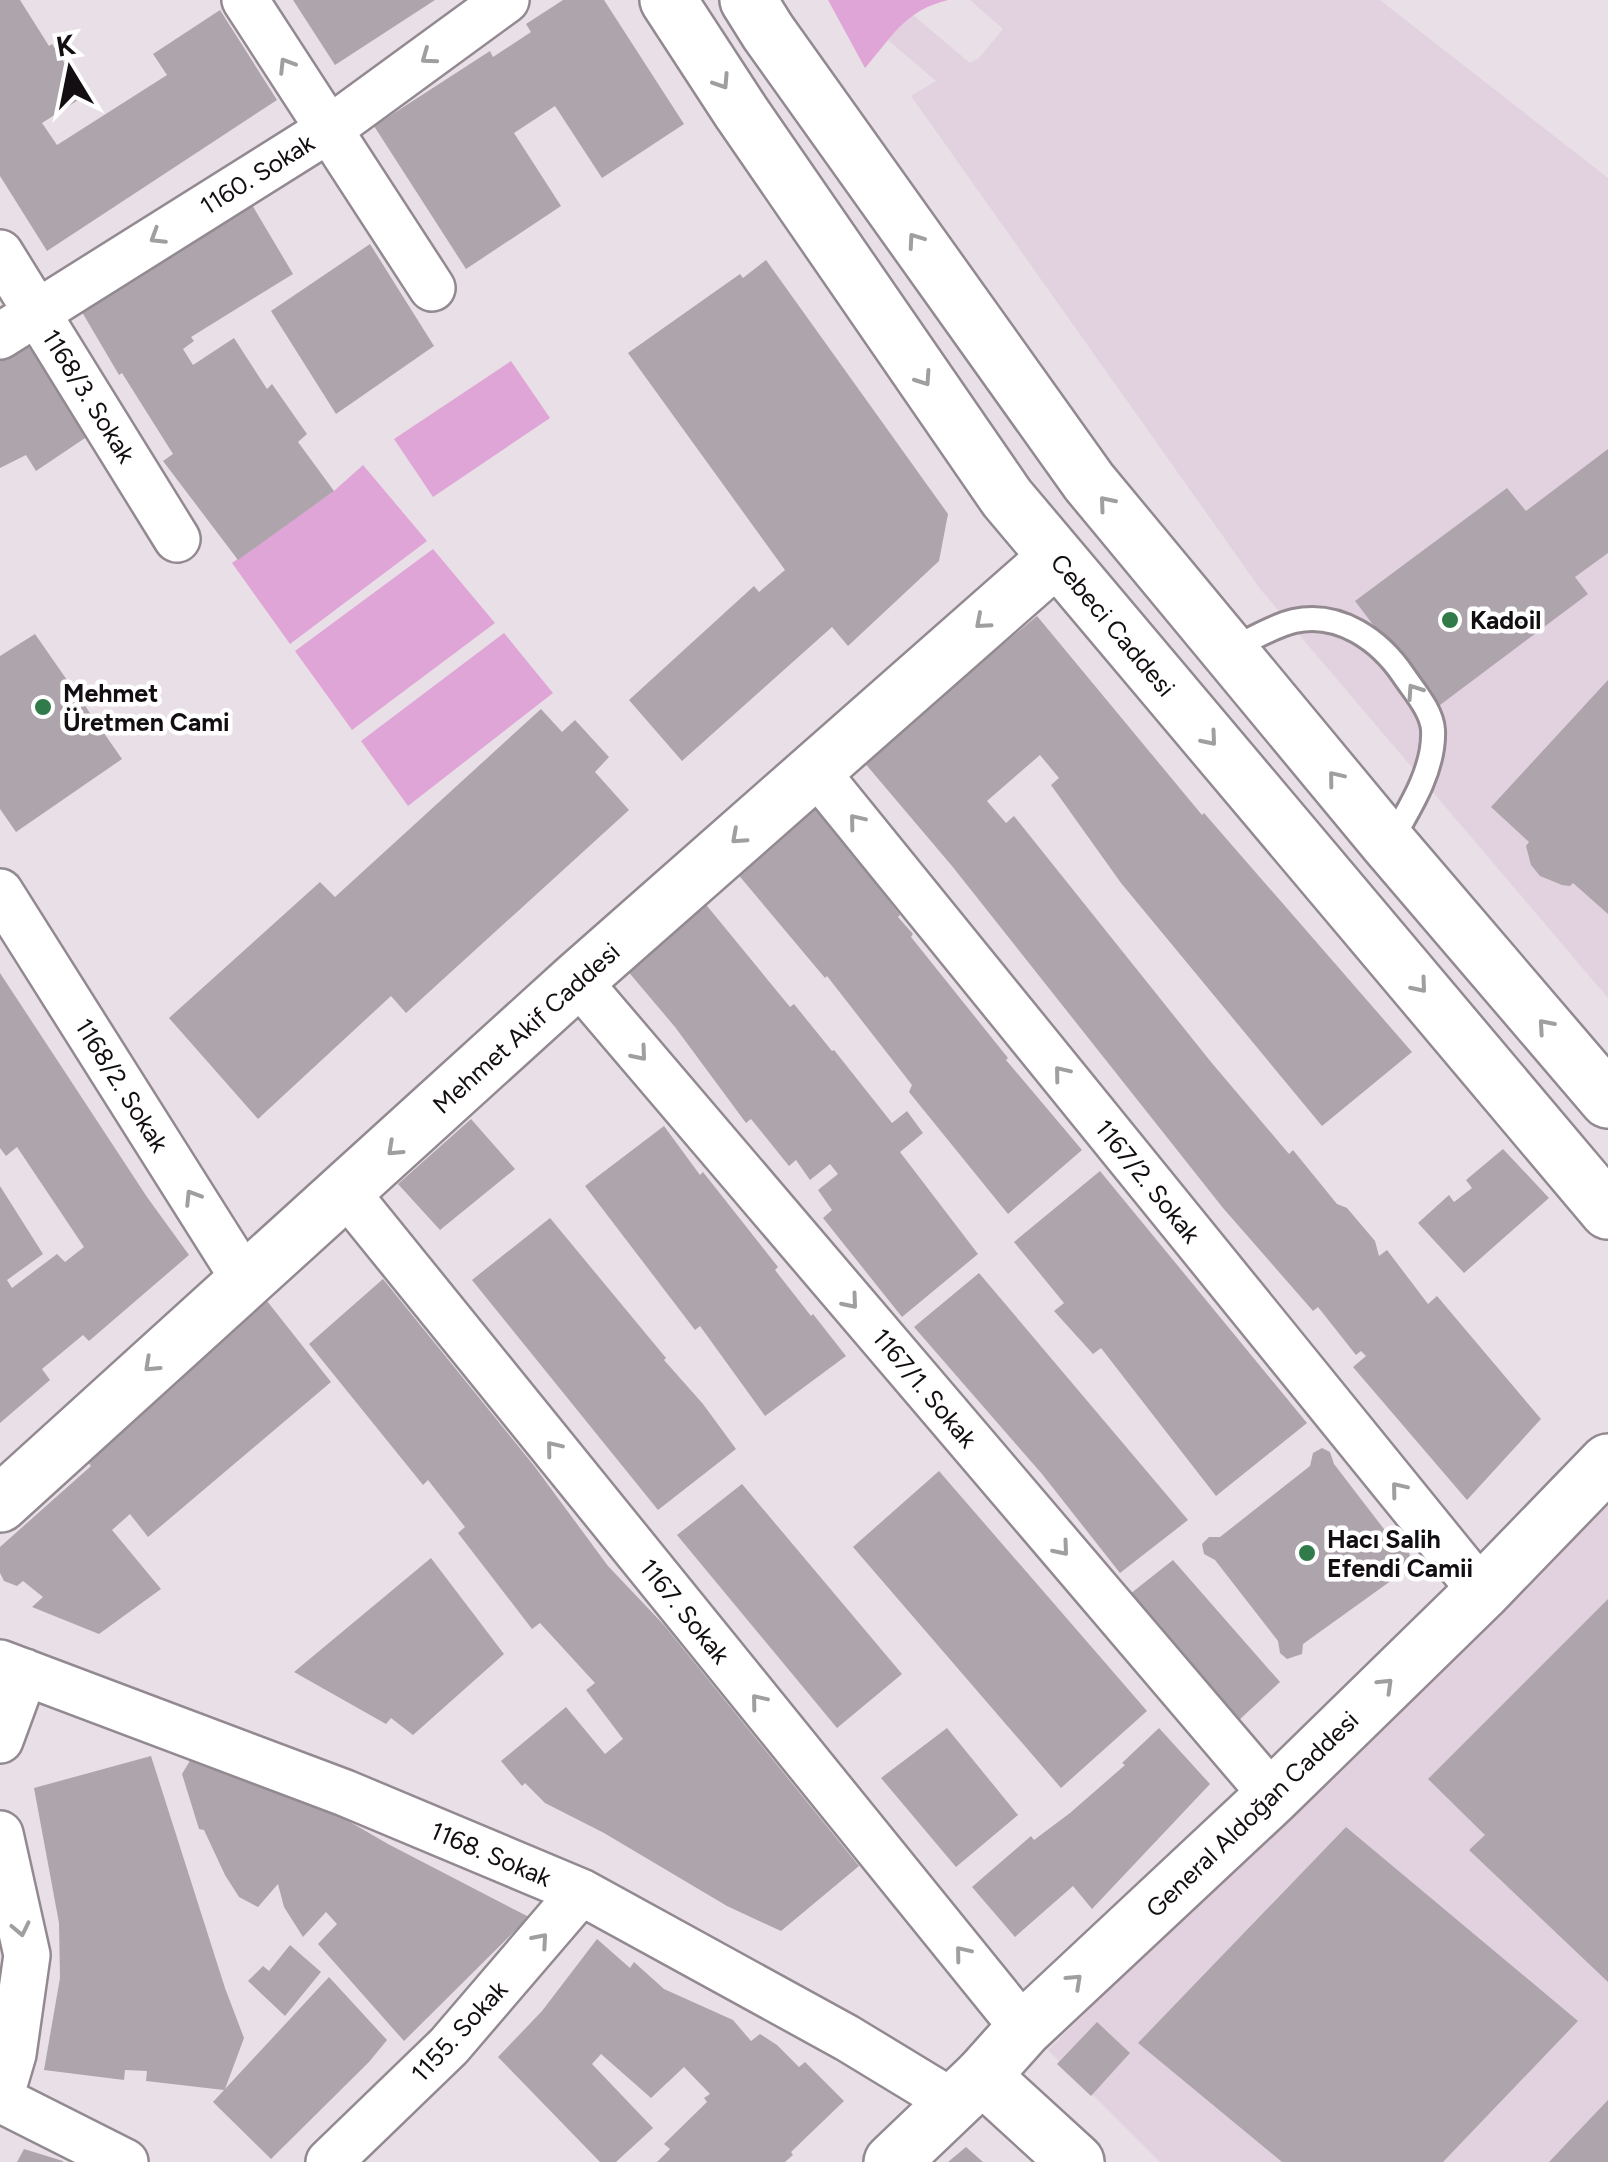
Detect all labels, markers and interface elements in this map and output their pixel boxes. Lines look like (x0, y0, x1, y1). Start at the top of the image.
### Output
north arrow (20, 20, 120, 120)
text: K (54, 27, 78, 64)
one-way arrow (420, 45, 439, 64)
one-way arrow (280, 58, 299, 76)
one-way arrow (709, 71, 728, 89)
street label: 1160. Sokak (194, 127, 320, 221)
one-way arrow (150, 225, 168, 244)
one-way arrow (909, 233, 927, 251)
street label: 1168/3. Sokak (36, 324, 142, 469)
one-way arrow (912, 368, 930, 387)
one-way arrow (1100, 496, 1118, 514)
street label: Cebeci Caddesi (1045, 548, 1181, 702)
place label: Kadoil (1470, 605, 1541, 635)
marker: Kadoil (1439, 609, 1461, 631)
one-way arrow (976, 610, 994, 628)
place label: Mehmet Üretmen Cami (63, 678, 230, 737)
one-way arrow (1408, 684, 1426, 703)
marker: Mehmet Üretmen Cami (32, 696, 54, 718)
one-way arrow (1198, 727, 1216, 745)
one-way arrow (1329, 771, 1347, 789)
one-way arrow (850, 815, 868, 833)
one-way arrow (732, 825, 750, 843)
street label: Mehmet Akif Caddesi (427, 936, 625, 1120)
one-way arrow (1409, 975, 1427, 993)
street label: 1168/2. Sokak (69, 1013, 175, 1158)
one-way arrow (1538, 1019, 1556, 1038)
one-way arrow (629, 1043, 647, 1061)
one-way arrow (1055, 1067, 1073, 1085)
street label: 1167/2. Sokak (1089, 1113, 1207, 1249)
one-way arrow (387, 1137, 406, 1155)
one-way arrow (185, 1189, 204, 1207)
one-way arrow (840, 1290, 858, 1308)
street label: 1167/1. Sokak (867, 1322, 984, 1454)
one-way arrow (144, 1353, 163, 1371)
one-way arrow (547, 1442, 565, 1460)
one-way arrow (1392, 1482, 1410, 1500)
place label: Hacı Salih Efendi Camii (1327, 1524, 1473, 1583)
one-way arrow (1050, 1538, 1068, 1556)
marker: Hacı Salih Efendi Camii (1296, 1542, 1318, 1564)
street label: 1167. Sokak (634, 1553, 737, 1670)
one-way arrow (1375, 1679, 1393, 1697)
one-way arrow (752, 1694, 770, 1712)
street label: General Aldoğan Caddesi (1140, 1705, 1364, 1923)
street label: 1168. Sokak (426, 1815, 557, 1893)
one-way arrow (9, 1920, 30, 1937)
one-way arrow (529, 1933, 547, 1951)
one-way arrow (956, 1947, 974, 1965)
street label: 1155. Sokak (405, 1974, 514, 2088)
one-way arrow (1063, 1975, 1081, 1993)

